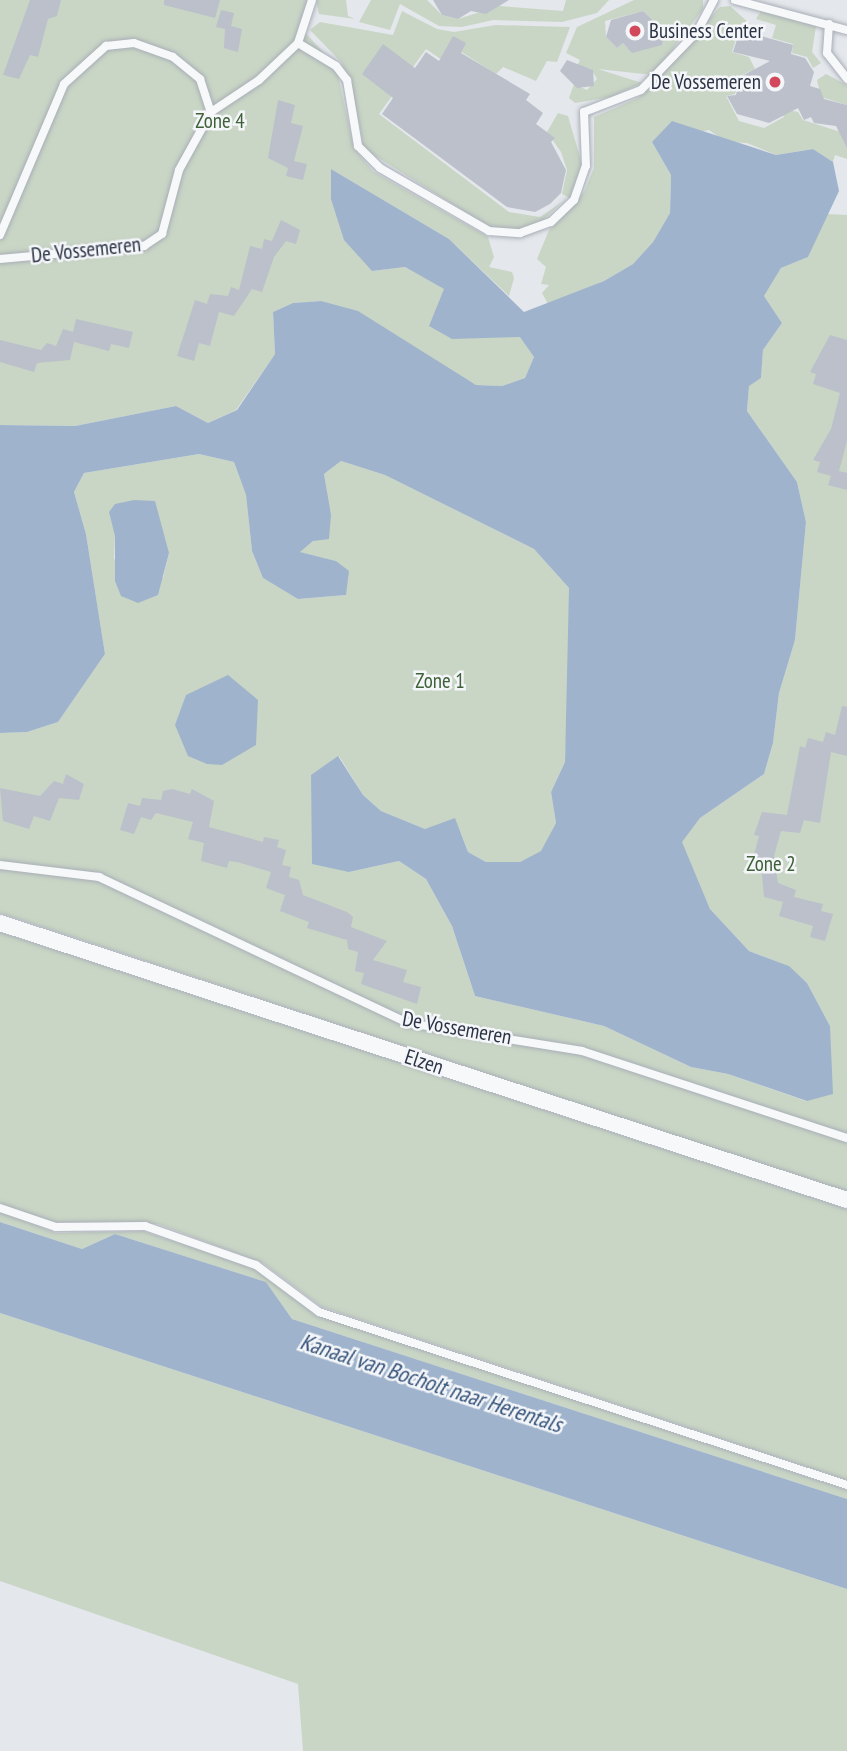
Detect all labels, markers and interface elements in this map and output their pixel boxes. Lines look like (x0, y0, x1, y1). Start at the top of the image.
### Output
place label: Business Center (649, 18, 763, 44)
marker: Business Center (627, 23, 643, 39)
place label: De Vossemeren (650, 69, 761, 95)
marker: De Vossemeren (767, 74, 783, 90)
park label: Zone 4 (195, 108, 245, 134)
street label: De Vossemeren (30, 232, 142, 268)
park label: Zone 1 (415, 668, 465, 694)
park label: Zone 2 (746, 851, 796, 877)
street label: De Vossemeren (400, 1006, 514, 1050)
street label: Elzen (402, 1044, 446, 1080)
water label: Kanaal van Bocholt naar Herentals (297, 1328, 565, 1438)

